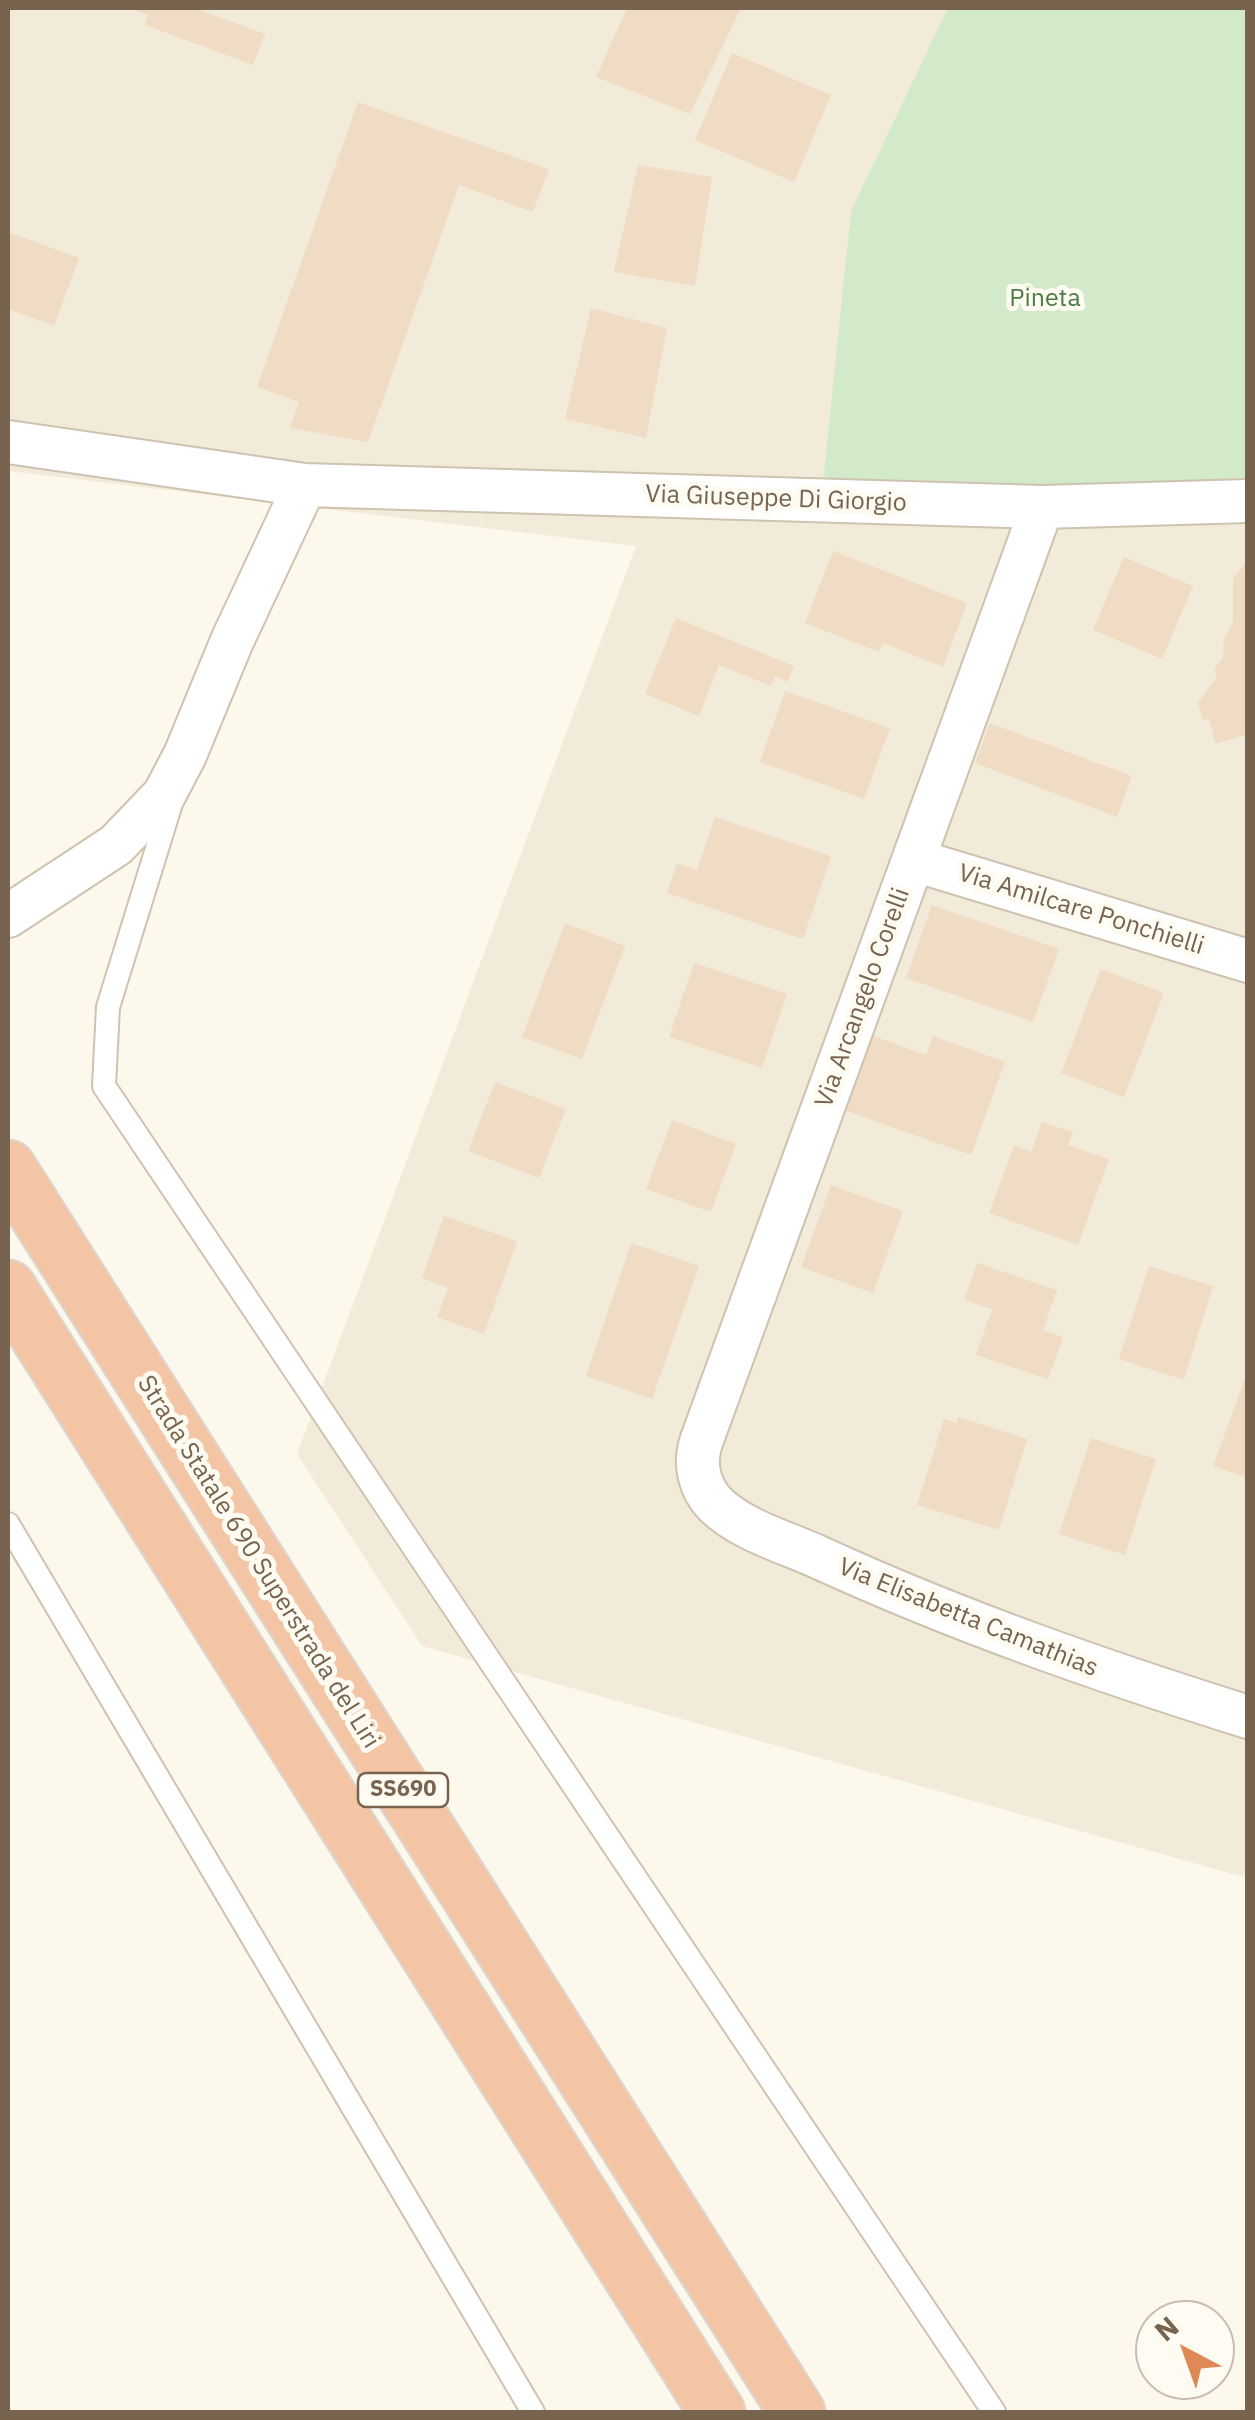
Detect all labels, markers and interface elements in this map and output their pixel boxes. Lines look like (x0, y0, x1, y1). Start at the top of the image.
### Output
park label: Pineta (1009, 284, 1081, 314)
street label: Via Giuseppe Di Giorgio (645, 479, 907, 519)
street label: Via Amilcare Ponchielli (954, 858, 1208, 962)
street label: Via Arcangelo Corelli (809, 884, 917, 1112)
street label: Strada Statale 690 Superstrada del Liri (130, 1370, 386, 1754)
street label: Via Elisabetta Camathias (834, 1552, 1102, 1684)
road number: SS690 (358, 1773, 448, 1807)
north arrow (1135, 2300, 1235, 2400)
text: N (1147, 2308, 1186, 2349)

